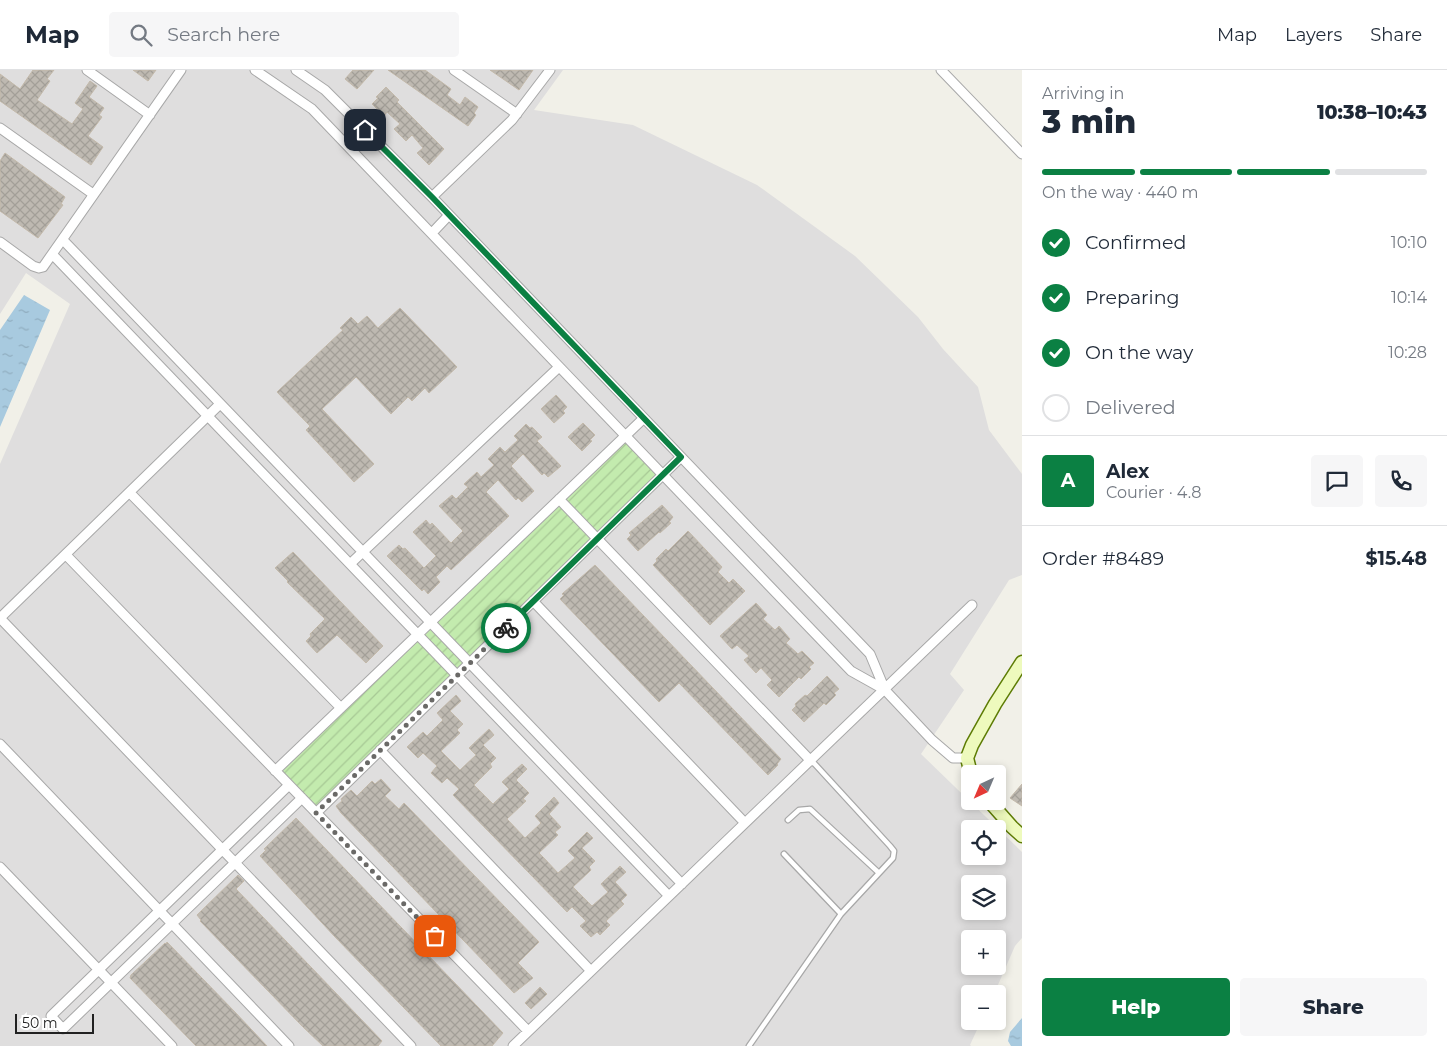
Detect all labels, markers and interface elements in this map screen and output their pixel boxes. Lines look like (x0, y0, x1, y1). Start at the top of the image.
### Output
search box (109, 12, 459, 57)
text: Map (25, 20, 79, 49)
icon: search (127, 21, 155, 49)
text: Search here (167, 23, 280, 46)
text: Map (1217, 24, 1257, 46)
text: Layers (1285, 24, 1342, 46)
text: Share (1370, 24, 1422, 46)
text: Arriving in (1042, 84, 1124, 103)
text: 10:38–10:43 (1317, 101, 1427, 124)
text: 3 min (1042, 102, 1136, 141)
pin (344, 109, 386, 151)
icon: home (351, 116, 379, 144)
text: On the way · 440 m (1042, 183, 1198, 202)
icon: check (1042, 229, 1070, 257)
text: Confirmed (1085, 231, 1186, 254)
text: 10:10 (1391, 233, 1427, 252)
icon: check (1042, 284, 1070, 312)
text: Preparing (1085, 286, 1180, 309)
text: 10:14 (1391, 288, 1427, 307)
icon: check (1042, 339, 1070, 367)
text: On the way (1085, 341, 1193, 364)
text: 10:28 (1388, 343, 1427, 362)
text: Delivered (1085, 396, 1176, 419)
button: chat (1311, 455, 1363, 507)
button: phone (1375, 455, 1427, 507)
text: Alex (1106, 460, 1149, 483)
text: A (1061, 469, 1075, 492)
text: Courier · 4.8 (1106, 483, 1202, 502)
text: Order #8489 (1042, 547, 1164, 570)
text: $15.48 (1366, 547, 1427, 570)
courier (481, 603, 531, 653)
icon: bike (492, 614, 520, 642)
north arrow (961, 765, 1006, 810)
map controls (961, 765, 1006, 1030)
button: locate (961, 820, 1006, 865)
button: layers (961, 875, 1006, 920)
pin (414, 915, 456, 957)
icon: bag (421, 922, 449, 950)
button: + (961, 930, 1006, 975)
button: Help (1042, 978, 1230, 1036)
button: Share (1240, 978, 1427, 1036)
button: − (961, 985, 1006, 1030)
scale bar (15, 1011, 94, 1034)
text: 50 m (22, 1014, 58, 1032)

